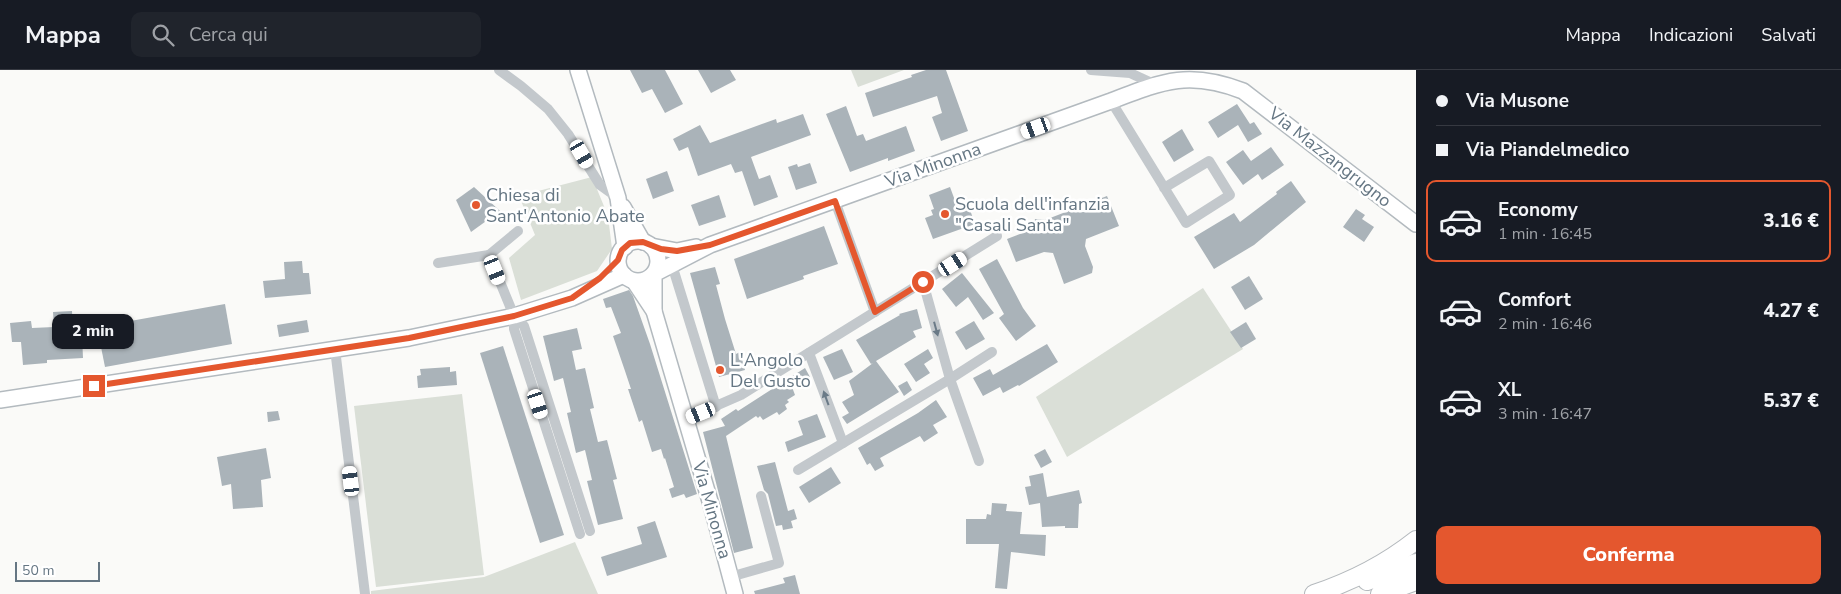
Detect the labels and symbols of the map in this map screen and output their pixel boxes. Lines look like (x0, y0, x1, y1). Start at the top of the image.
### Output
street label: Via Mazzangrugno (1263, 101, 1396, 213)
car (1019, 116, 1052, 140)
car (568, 137, 595, 171)
street label: Via Minonna (881, 137, 984, 194)
place label: Chiesa di Sant'Antonio Abate (486, 183, 645, 228)
place label: Scuola dell'infanzia "Casali Santa" (955, 192, 1110, 237)
marker: Chiesa di Sant'Antonio Abate (470, 199, 482, 211)
marker: Scuola dell'infanzia "Casali Santa" (939, 208, 951, 220)
car (936, 250, 969, 278)
car (482, 253, 507, 287)
route start (912, 271, 934, 293)
callout: 2 min (53, 314, 135, 348)
one-way arrow (933, 322, 941, 337)
place label: L'Angolo Del Gusto (730, 348, 811, 393)
marker: L'Angolo Del Gusto (714, 364, 726, 376)
route end (83, 375, 105, 397)
car (526, 387, 549, 421)
one-way arrow (822, 390, 829, 405)
car (684, 400, 717, 426)
street label: Via Minonna (686, 457, 737, 562)
car (341, 465, 360, 497)
scale bar (15, 559, 100, 582)

